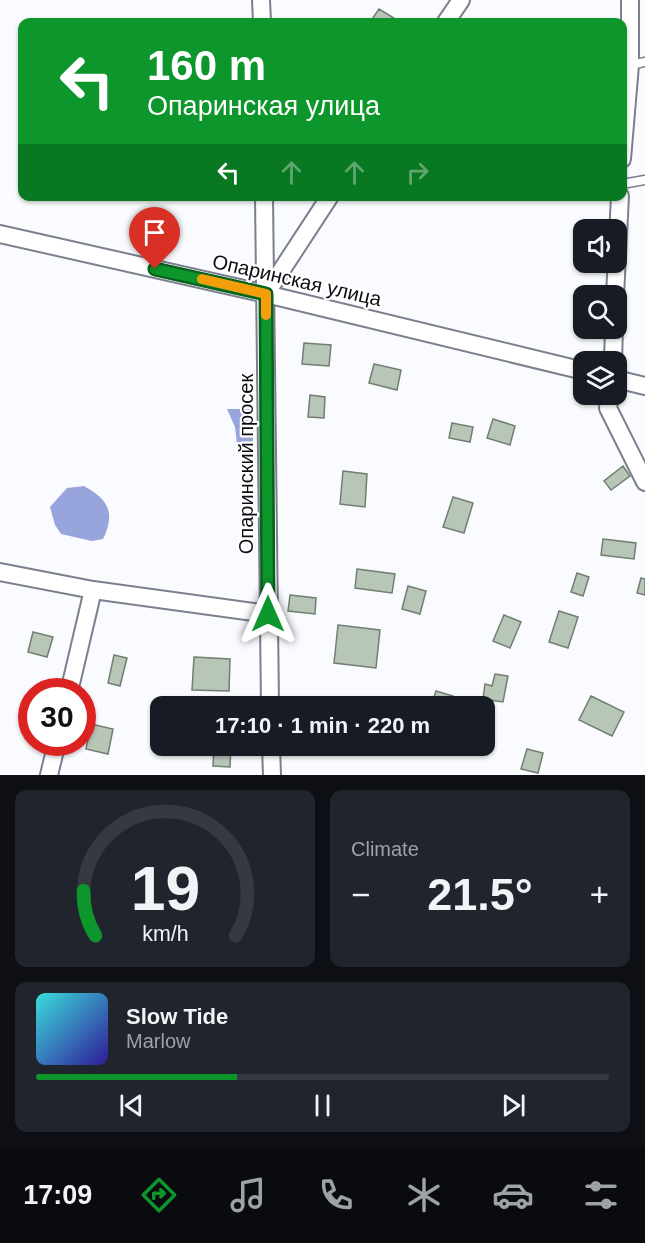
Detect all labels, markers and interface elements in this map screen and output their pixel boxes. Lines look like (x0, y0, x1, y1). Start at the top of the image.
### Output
icon: left (48, 42, 126, 120)
text: 160 m (147, 42, 266, 89)
text: Опаринская улица (147, 91, 380, 121)
icon: left (212, 156, 245, 189)
icon: ahead (275, 156, 308, 189)
icon: ahead (338, 156, 371, 189)
icon: right (401, 156, 434, 189)
pin (129, 207, 180, 269)
icon: arrive (138, 216, 171, 249)
map controls (573, 219, 627, 405)
button: sound (573, 219, 627, 273)
street label: Опаринская улица (210, 250, 384, 310)
button: search (573, 285, 627, 339)
button: layers (573, 351, 627, 405)
street label: Опаринский просек (235, 374, 257, 554)
position arrow (236, 582, 300, 646)
speed limit sign: 30 (18, 678, 96, 756)
text: 17:10 · 1 min · 220 m (215, 713, 430, 738)
text: Climate (351, 838, 419, 860)
text: 19 (130, 854, 200, 923)
text: 21.5° (427, 869, 533, 920)
text: − (351, 876, 370, 913)
text: + (590, 876, 609, 913)
text: km/h (142, 922, 188, 946)
text: Slow Tide (126, 1004, 228, 1029)
text: Marlow (126, 1030, 190, 1052)
icon: previous (115, 1089, 148, 1122)
icon: pause (306, 1089, 339, 1122)
icon: next (497, 1089, 530, 1122)
icon: directions (138, 1174, 180, 1216)
icon: music (227, 1174, 269, 1216)
icon: phone (315, 1174, 357, 1216)
icon: climate (403, 1174, 445, 1216)
icon: car (492, 1174, 534, 1216)
icon: filters (580, 1174, 622, 1216)
text: 17:09 (23, 1180, 92, 1210)

